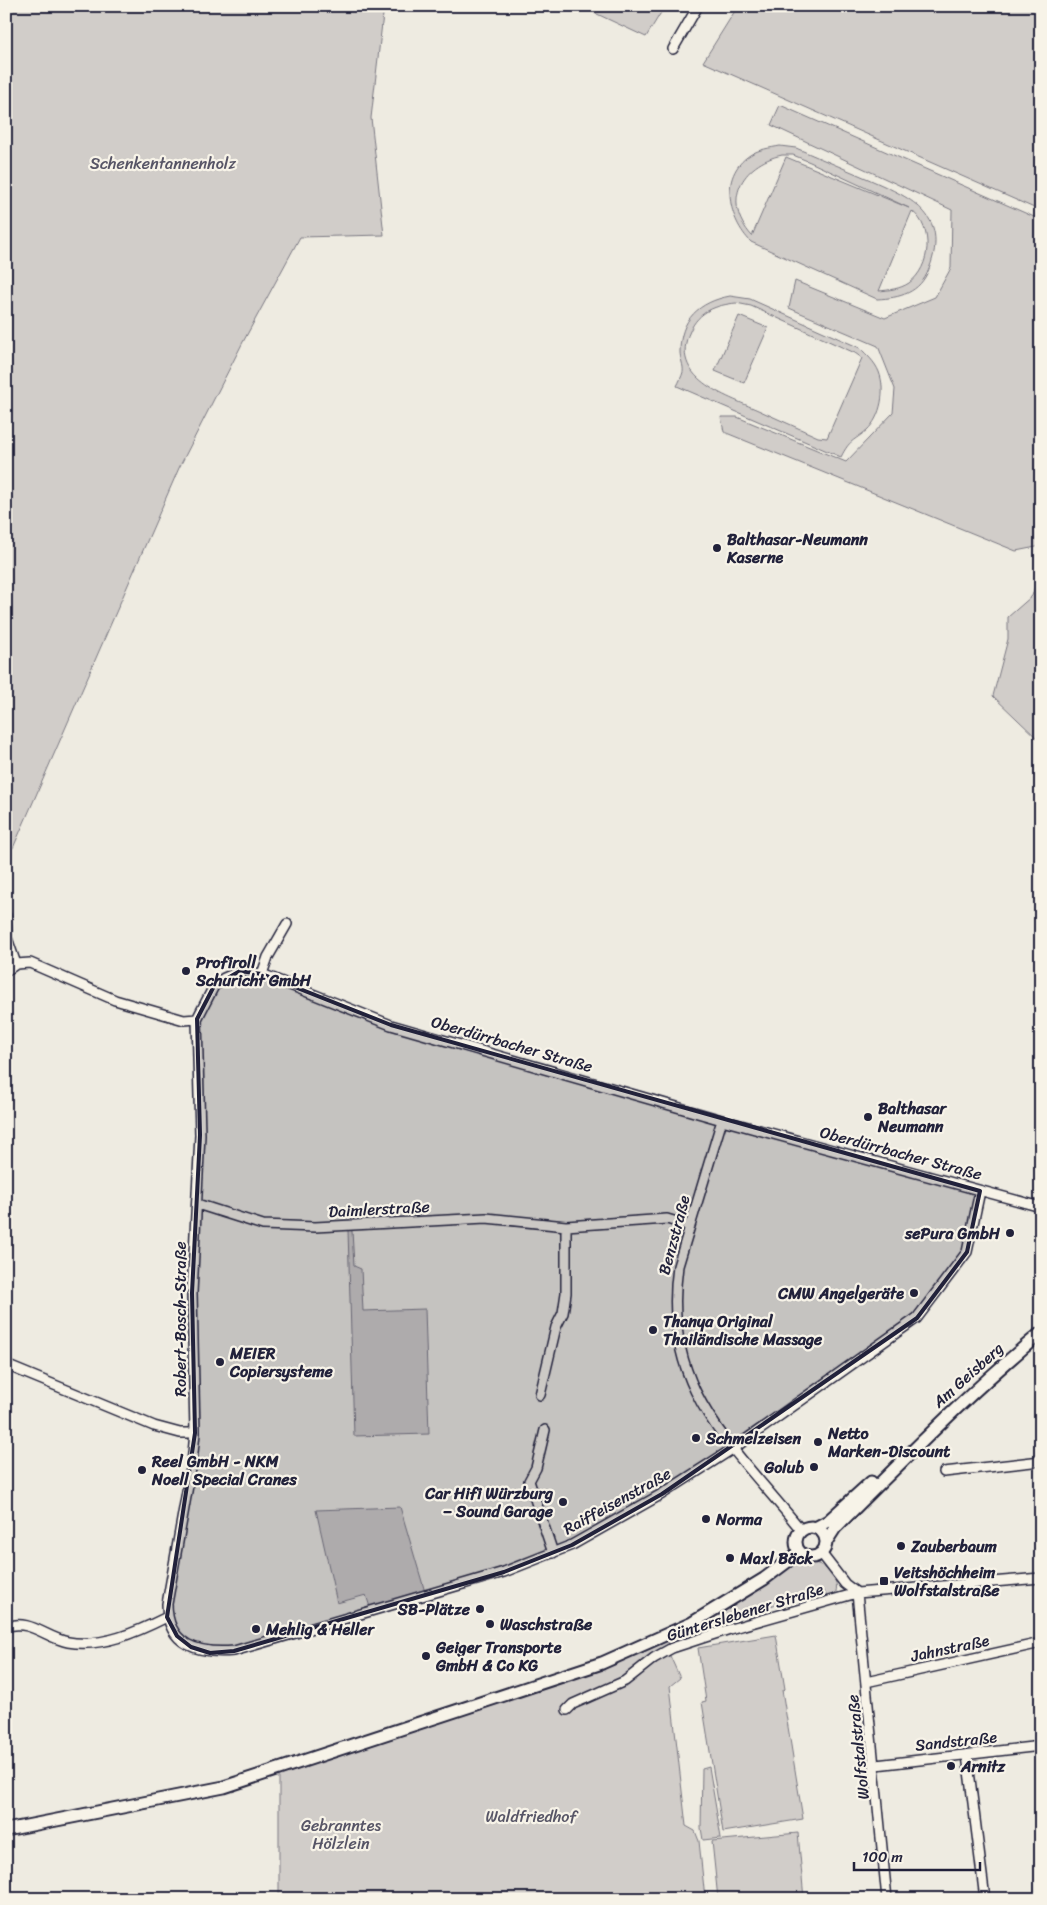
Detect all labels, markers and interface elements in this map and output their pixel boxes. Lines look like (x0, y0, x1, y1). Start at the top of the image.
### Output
park label: Schenkentannenholz (90, 149, 236, 178)
place label: Balthasar-Neumann Kaserne (726, 525, 868, 572)
marker: Balthasar-Neumann Kaserne (711, 542, 723, 554)
place label: Profiroll Schuricht GmbH (195, 948, 312, 995)
marker: Profiroll Schuricht GmbH (180, 965, 192, 977)
street label: Oberdürrbacher Straße (428, 1007, 596, 1081)
place label: Balthasar Neumann (877, 1094, 947, 1141)
marker: Balthasar Neumann (862, 1111, 874, 1123)
street label: Oberdürrbacher Straße (817, 1117, 985, 1189)
street label: Daimlerstraße (328, 1192, 430, 1226)
street label: Benzstraße (649, 1192, 699, 1278)
place label: sePura GmbH (904, 1219, 1001, 1248)
marker: sePura GmbH (1004, 1227, 1016, 1239)
street label: Robert-Bosch-Straße (166, 1241, 195, 1397)
place label: CMW Angelgeräte (777, 1279, 904, 1308)
marker: CMW Angelgeräte (908, 1287, 920, 1299)
place label: Thanya Original Thailändische Massage (663, 1307, 823, 1354)
marker: Thanya Original Thailändische Massage (647, 1324, 659, 1336)
street label: Am Geisberg (925, 1335, 1010, 1416)
place label: MEIER Copiersysteme (229, 1339, 333, 1386)
marker: MEIER Copiersysteme (214, 1356, 226, 1368)
place label: Netto Marken-Discount (827, 1419, 950, 1466)
place label: Schmelzeisen (705, 1424, 802, 1453)
marker: Schmelzeisen (690, 1432, 702, 1444)
marker: Netto Marken-Discount (812, 1436, 824, 1448)
place label: Reel GmbH - NKM Noell Special Cranes (151, 1447, 298, 1494)
place label: Golub (763, 1453, 804, 1482)
street label: Raiffeisenstraße (557, 1459, 677, 1543)
marker: Golub (808, 1461, 820, 1473)
marker: Reel GmbH - NKM Noell Special Cranes (136, 1464, 148, 1476)
place label: Car Hifi Würzburg – Sound Garage (424, 1479, 554, 1526)
marker: Car Hifi Würzburg – Sound Garage (557, 1496, 569, 1508)
place label: Norma (715, 1505, 763, 1534)
marker: Norma (700, 1513, 712, 1525)
place label: Zauberbaum (910, 1532, 998, 1561)
marker: Zauberbaum (895, 1540, 907, 1552)
place label: Maxl Bäck (739, 1544, 813, 1573)
marker: Maxl Bäck (724, 1552, 736, 1564)
place label: Veitshöchheim Wolfstalstraße (894, 1558, 1000, 1605)
street label: Günterslebener Straße (663, 1574, 827, 1650)
marker: Veitshöchheim Wolfstalstraße (878, 1575, 890, 1587)
place label: SB-Plätze (397, 1595, 471, 1624)
marker: SB-Plätze (474, 1603, 486, 1615)
place label: Waschstraße (500, 1610, 593, 1639)
place label: Mehlig & Heller (265, 1615, 376, 1644)
marker: Waschstraße (484, 1618, 496, 1630)
marker: Mehlig & Heller (250, 1623, 262, 1635)
street label: Jahnstraße (907, 1626, 992, 1671)
place label: Geiger Transporte GmbH & Co KG (435, 1633, 562, 1680)
marker: Geiger Transporte GmbH & Co KG (420, 1650, 432, 1662)
street label: Wolfstalstraße (838, 1693, 878, 1801)
street label: Sandstraße (914, 1722, 999, 1760)
place label: Arnitz (960, 1752, 1007, 1781)
marker: Arnitz (945, 1760, 957, 1772)
park label: Waldfriedhof (485, 1802, 578, 1831)
park label: Gebranntes Hölzlein (301, 1811, 382, 1858)
scale bar (854, 1840, 981, 1872)
text: 100 m (862, 1844, 903, 1870)

